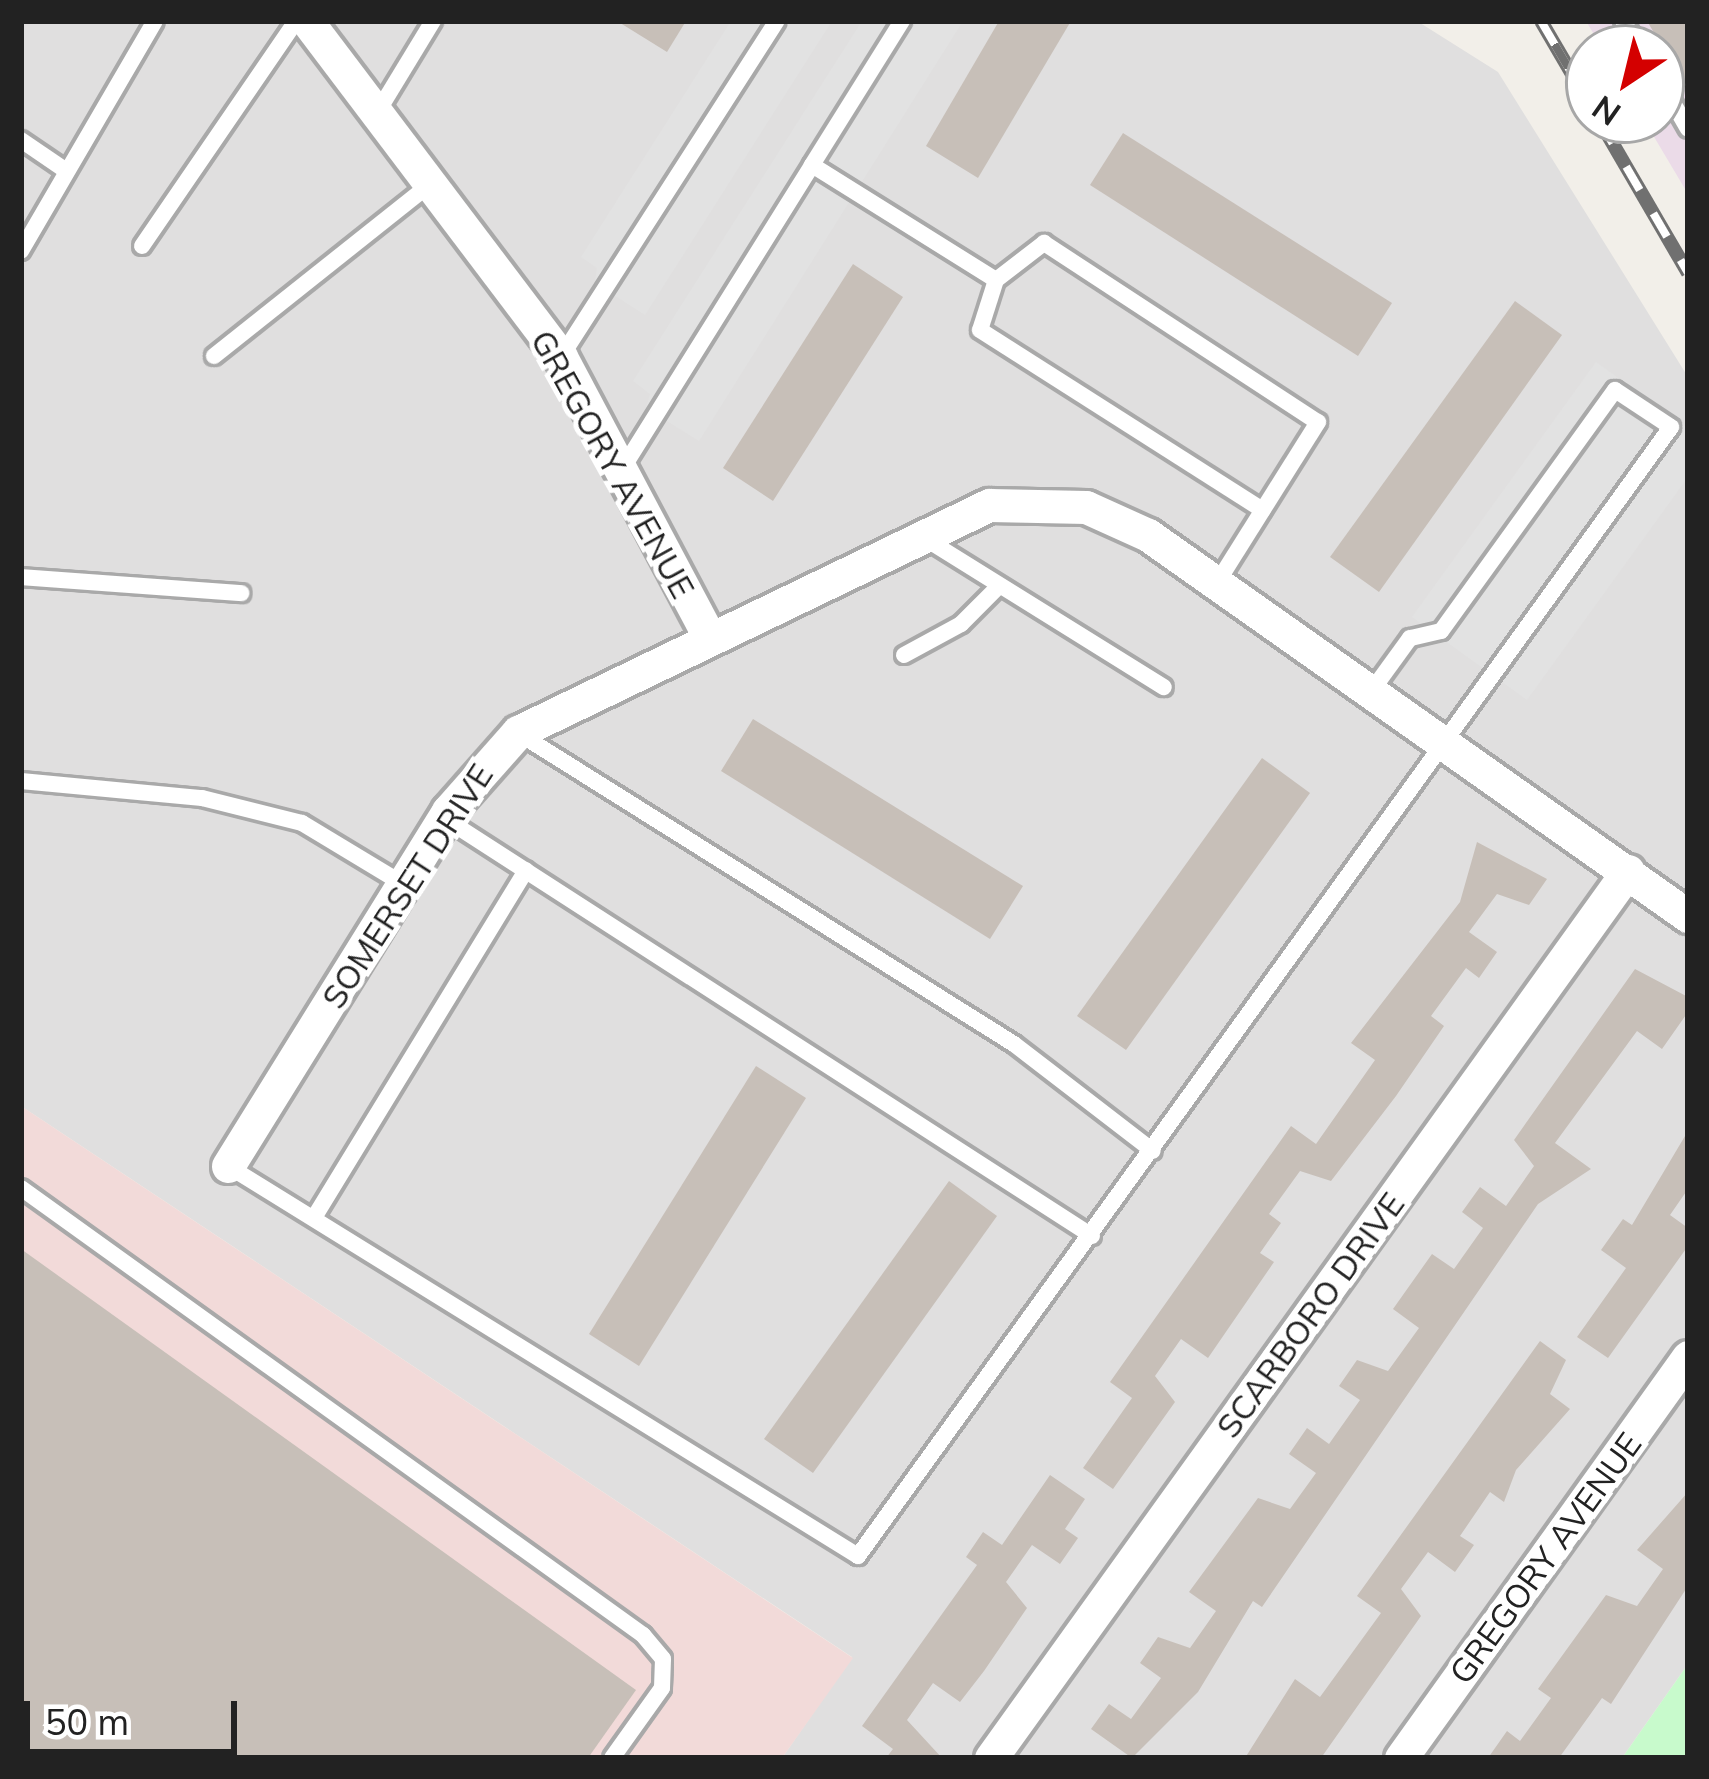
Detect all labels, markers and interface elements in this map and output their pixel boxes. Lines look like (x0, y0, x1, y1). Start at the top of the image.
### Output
north arrow (1565, 24, 1685, 144)
text: N (1584, 88, 1628, 135)
street label: GREGORY AVENUE (523, 323, 703, 605)
street label: SOMERSET DRIVE (313, 756, 501, 1016)
street label: SCARBORO DRIVE (1208, 1185, 1412, 1445)
street label: GREGORY AVENUE (1441, 1425, 1649, 1691)
scale bar (30, 1677, 243, 1751)
text: 50 m (45, 1699, 129, 1744)

